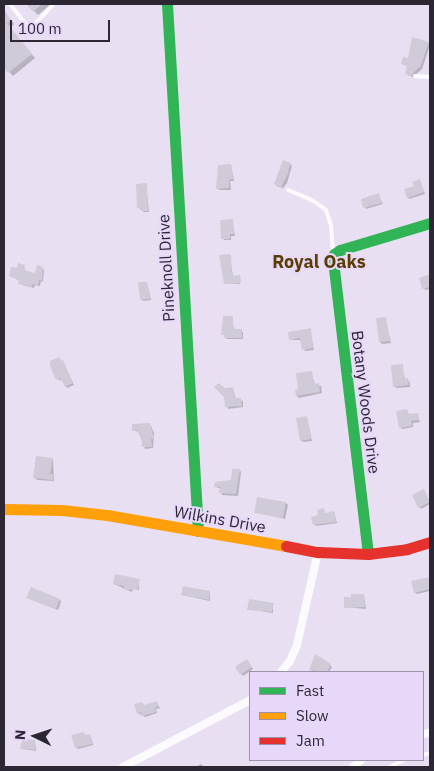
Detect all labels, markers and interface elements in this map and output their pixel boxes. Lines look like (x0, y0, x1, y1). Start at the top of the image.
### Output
scale bar (12, 10, 112, 42)
text: 100 m (18, 19, 62, 38)
street label: Pineknoll Drive (154, 214, 178, 322)
district label: Royal Oaks (272, 251, 366, 273)
street label: Botany Woods Drive (348, 329, 384, 475)
street label: Wilkins Drive (173, 501, 267, 537)
legend (249, 671, 424, 761)
text: Fast (296, 681, 324, 700)
text: Slow (296, 706, 329, 725)
north arrow (10, 711, 60, 761)
text: N (11, 729, 29, 741)
text: Jam (296, 731, 325, 750)

